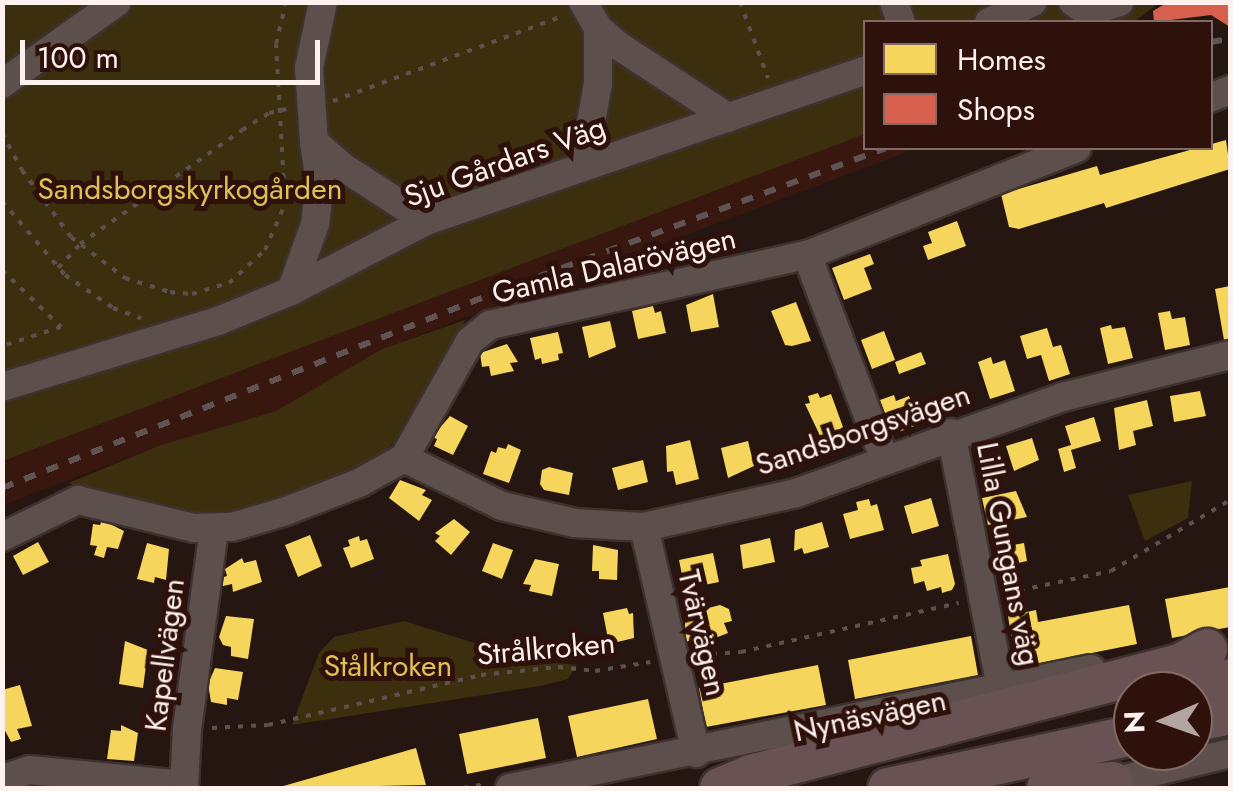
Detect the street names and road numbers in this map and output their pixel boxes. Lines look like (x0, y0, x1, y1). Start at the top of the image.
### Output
street label: Sju Gårdars Väg (400, 109, 610, 215)
street label: Gamla Dalarövägen (488, 220, 740, 312)
street label: Sandsborgsvägen (751, 376, 975, 484)
street label: Lilla Gungans väg (969, 439, 1047, 669)
street label: Tvärvägen (670, 567, 734, 699)
street label: Kapellvägen (138, 576, 192, 734)
street label: Strålkroken (475, 625, 617, 673)
street label: Nynäsvägen (791, 682, 949, 750)

